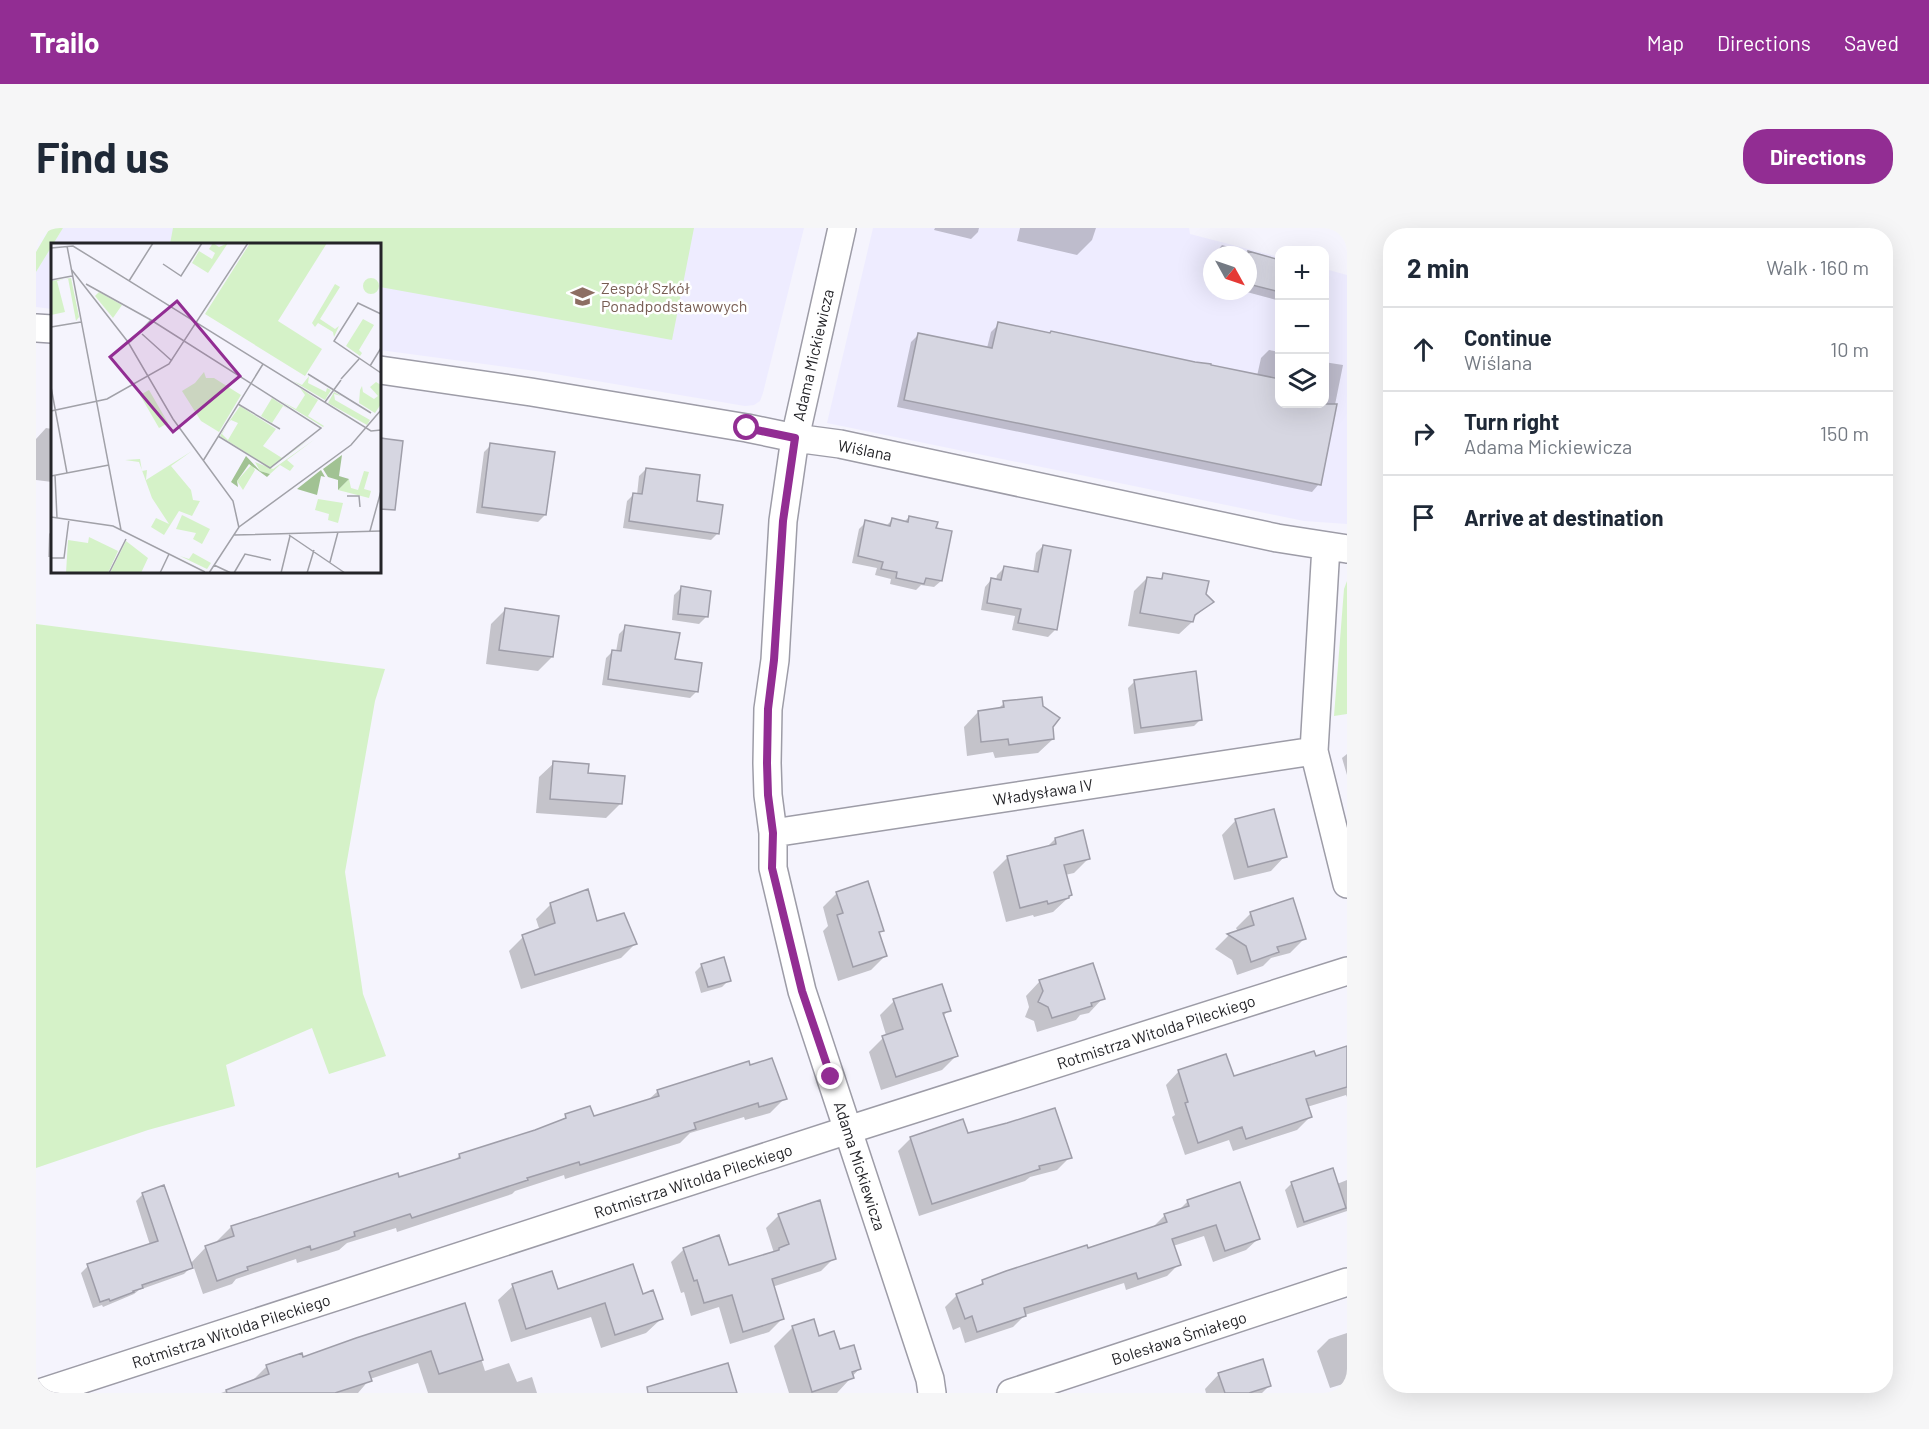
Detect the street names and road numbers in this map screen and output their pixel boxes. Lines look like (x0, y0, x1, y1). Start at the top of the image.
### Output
street label: Adama Mickiewicza (788, 287, 837, 423)
street label: Wiślana (837, 435, 894, 464)
street label: Władysława IV (992, 774, 1094, 809)
street label: Rotmistrza Witolda Pileckiego (1054, 990, 1257, 1073)
street label: Adama Mickiewicza (831, 1099, 890, 1233)
street label: Rotmistrza Witolda Pileckiego (591, 1139, 794, 1222)
street label: Rotmistrza Witolda Pileckiego (129, 1289, 332, 1372)
street label: Bolesława Śmiałego (1109, 1307, 1249, 1368)

